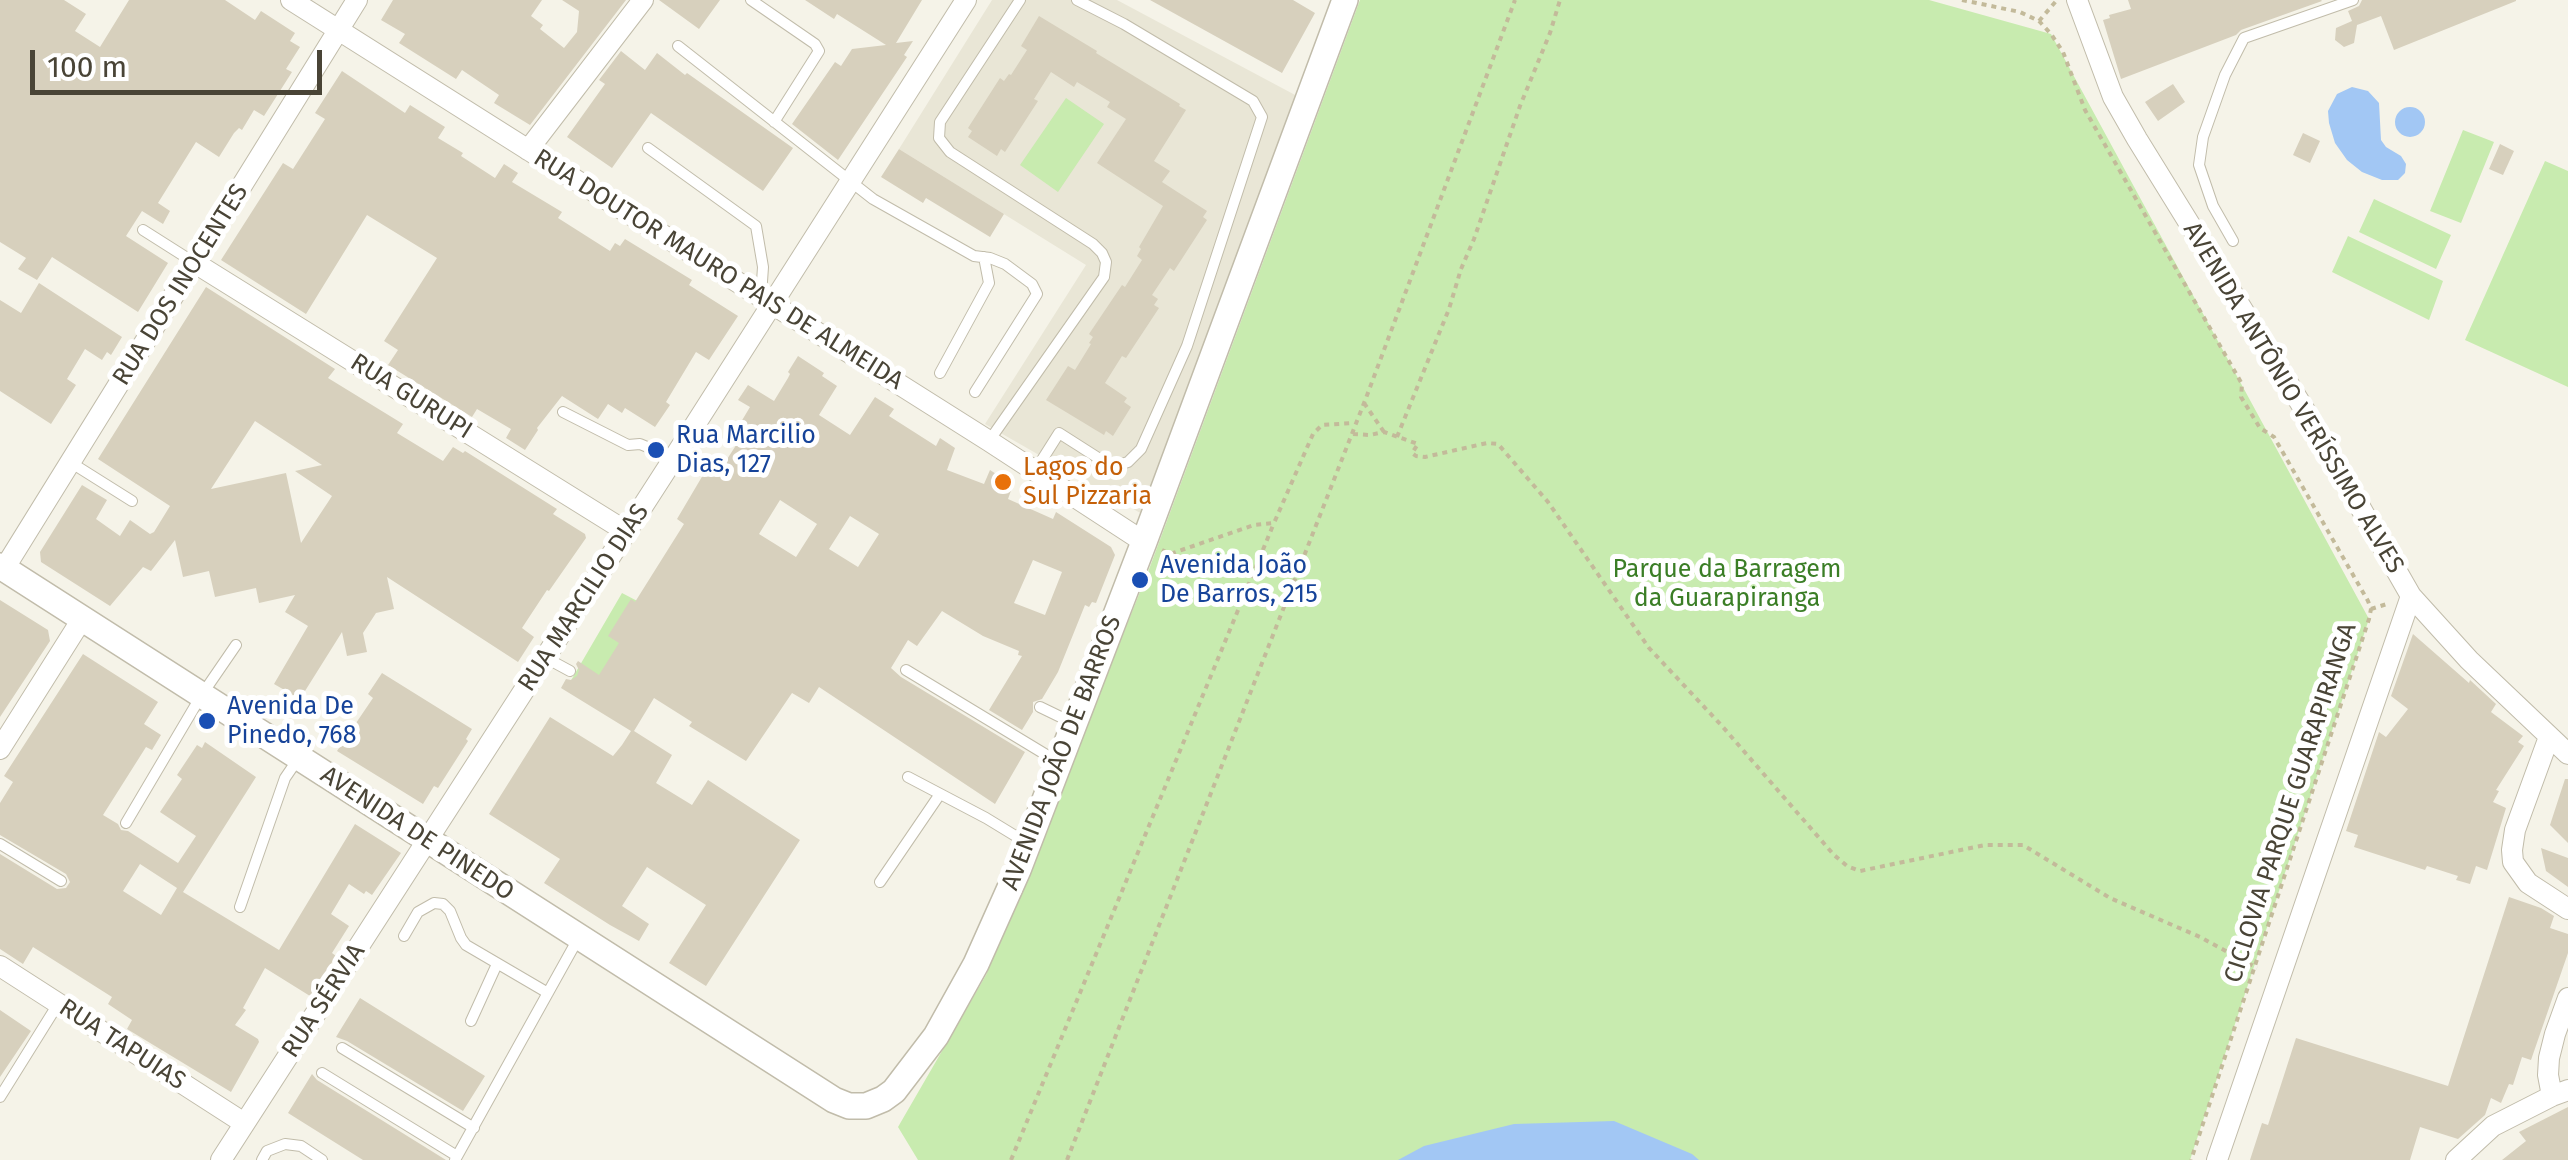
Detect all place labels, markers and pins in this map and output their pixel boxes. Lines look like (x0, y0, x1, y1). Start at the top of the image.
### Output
place label: Rua Marcilio Dias, 127 (676, 421, 816, 480)
marker: Rua Marcilio Dias, 127 (645, 439, 667, 461)
place label: Lagos do Sul Pizzaria (1023, 453, 1152, 512)
marker: Lagos do Sul Pizzaria (992, 471, 1014, 493)
place label: Avenida João De Barros, 215 (1160, 551, 1318, 610)
marker: Avenida João De Barros, 215 (1129, 569, 1151, 591)
place label: Avenida De Pinedo, 768 (227, 692, 356, 751)
marker: Avenida De Pinedo, 768 (196, 710, 218, 732)

